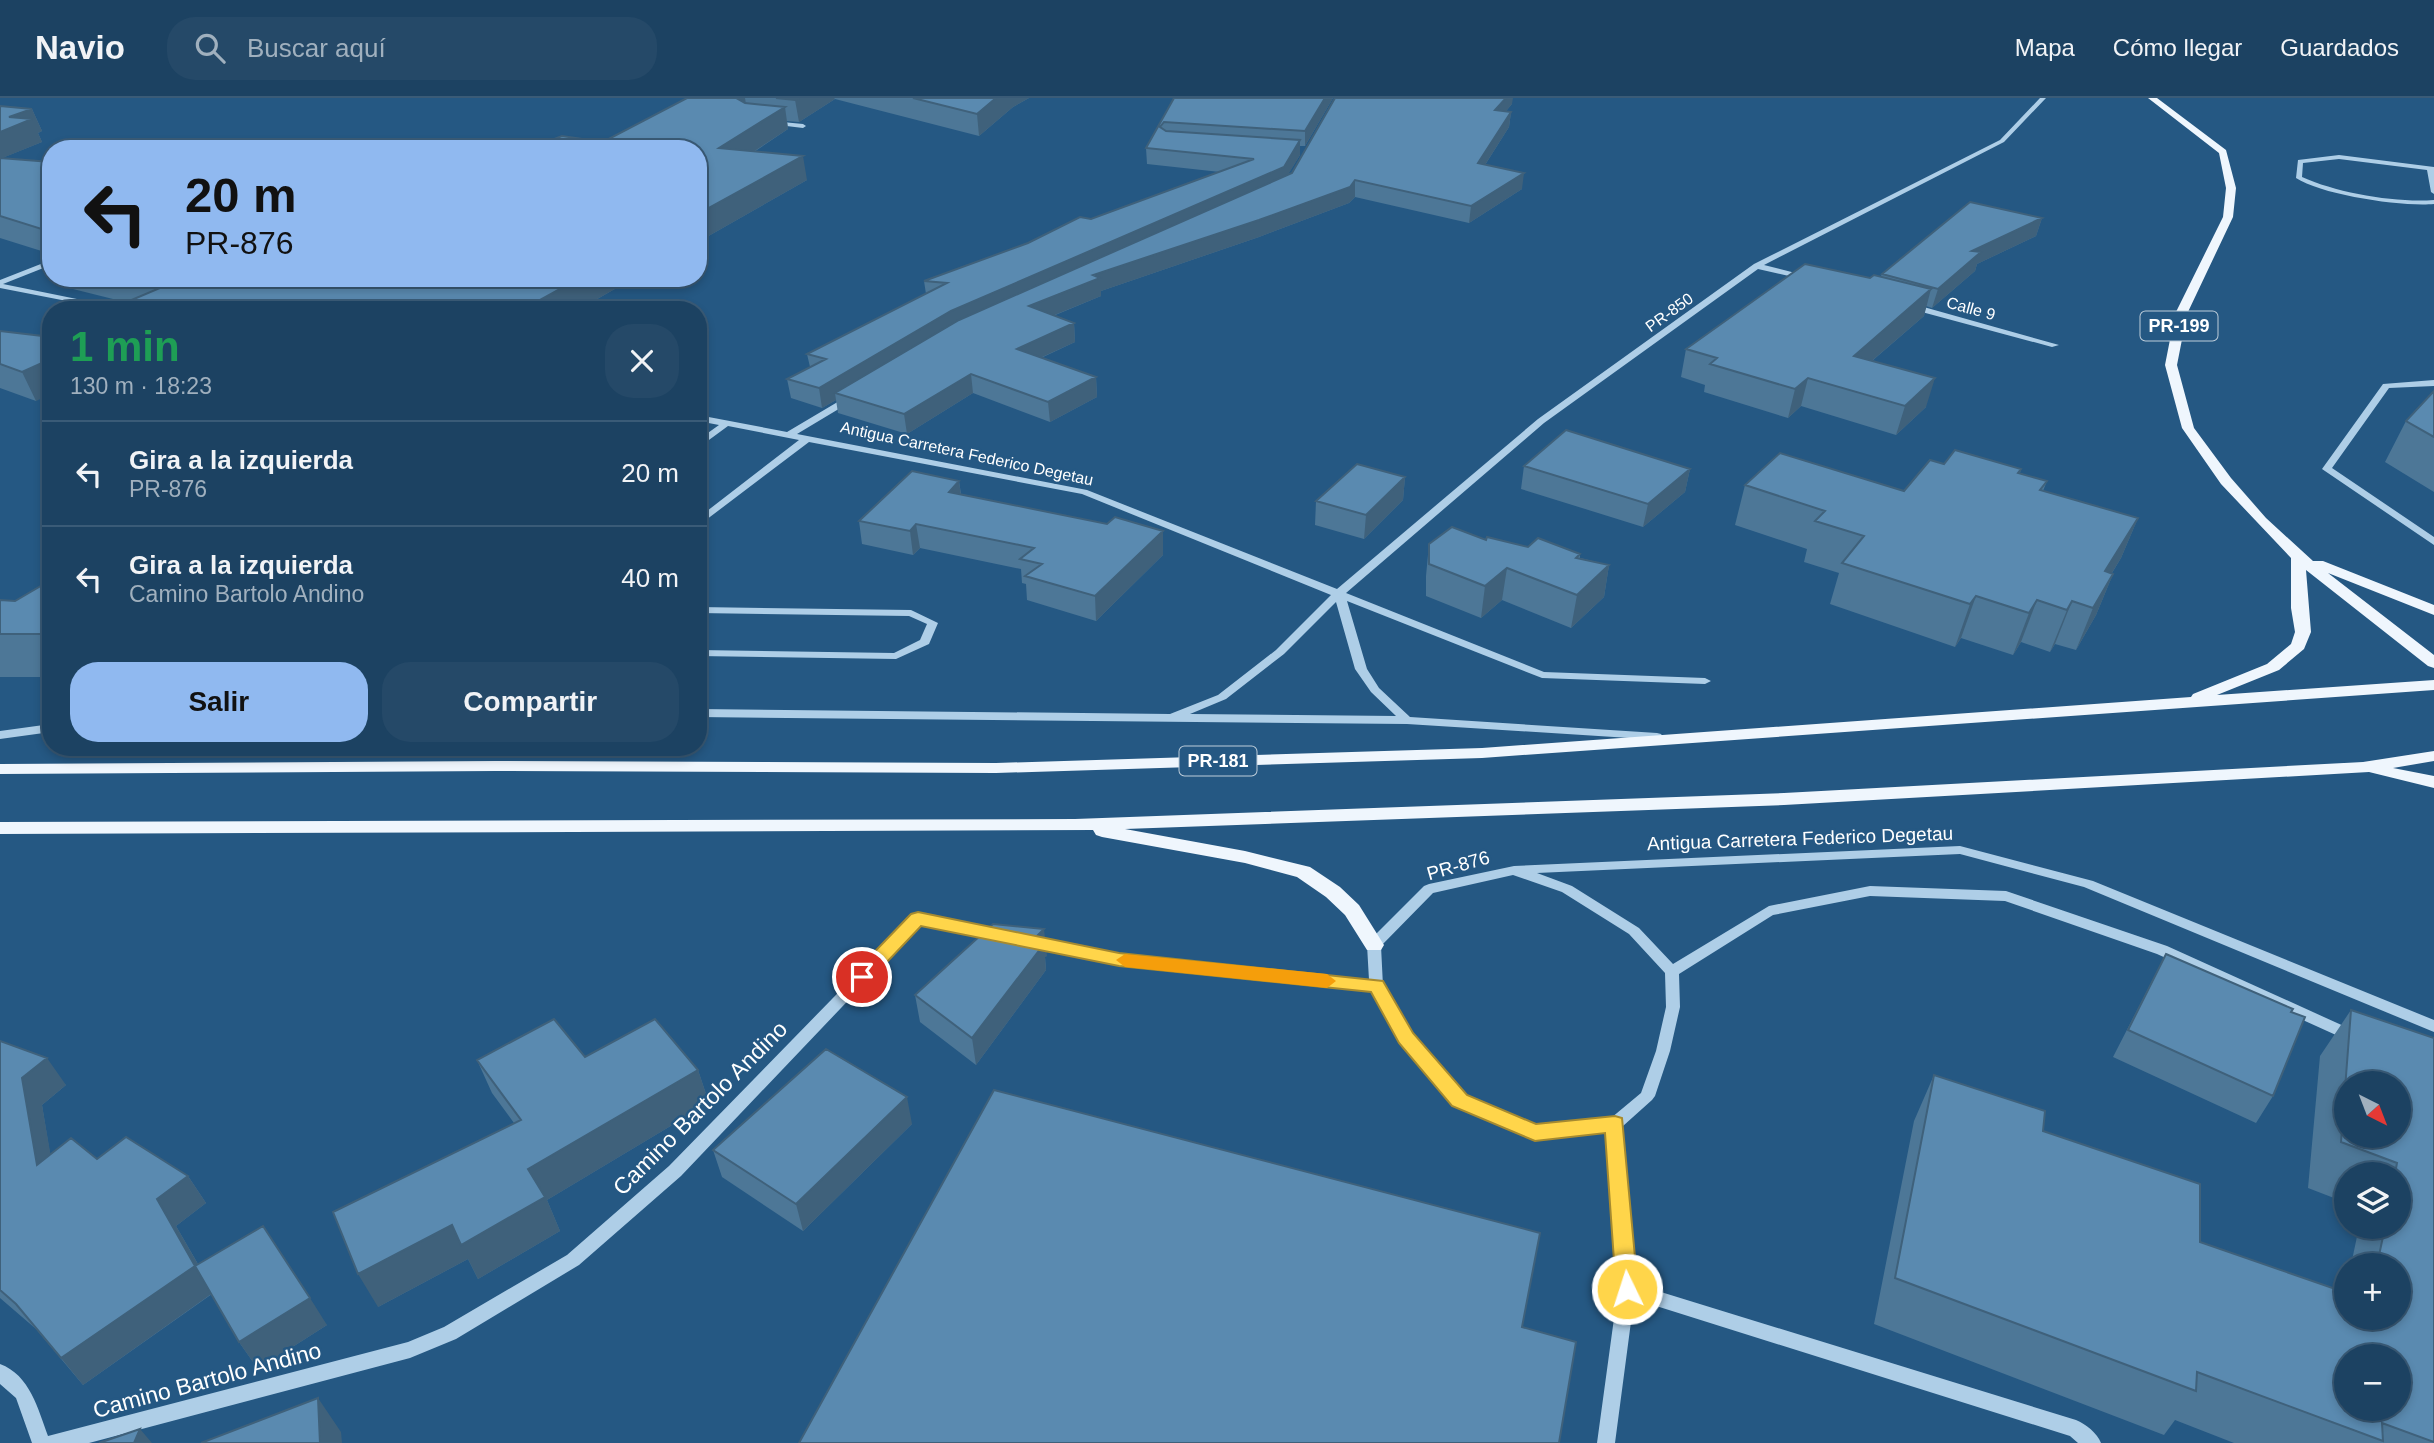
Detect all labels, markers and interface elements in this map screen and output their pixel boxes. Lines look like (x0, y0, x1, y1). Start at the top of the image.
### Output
search box (167, 17, 657, 80)
text: Navio (35, 29, 125, 66)
icon: search (191, 29, 229, 67)
text: Buscar aquí (247, 33, 386, 63)
text: Mapa (2015, 34, 2075, 61)
text: Cómo llegar (2113, 34, 2242, 61)
text: Guardados (2280, 34, 2399, 61)
icon: left (70, 168, 161, 259)
text: 20 m (185, 168, 297, 222)
text: PR-876 (185, 225, 294, 261)
street label: PR-850 (1642, 290, 1696, 335)
street label: Calle 9 (1945, 294, 1997, 323)
road number: PR-199 (2140, 311, 2218, 340)
text: 1 min (70, 323, 180, 370)
button: close (605, 324, 679, 398)
text: 130 m · 18:23 (70, 373, 212, 399)
street label: Antigua Carretera Federico Degetau (839, 418, 1095, 489)
text: Gira a la izquierda (129, 445, 353, 475)
icon: left (70, 455, 108, 493)
text: 20 m (621, 458, 679, 488)
text: PR-876 (129, 476, 207, 502)
text: Gira a la izquierda (129, 550, 353, 580)
icon: left (70, 560, 108, 598)
text: 40 m (621, 563, 679, 593)
text: Camino Bartolo Andino (129, 581, 364, 607)
button: Salir (70, 662, 368, 742)
button: Compartir (382, 662, 679, 742)
road number: PR-181 (1180, 746, 1256, 776)
street label: Antigua Carretera Federico Degetau (1647, 823, 1953, 854)
street label: PR-876 (1424, 847, 1492, 884)
pin (832, 947, 892, 1007)
icon: arrive (843, 958, 881, 996)
street label: Camino Bartolo Andino (608, 1016, 792, 1200)
north arrow (2334, 1071, 2412, 1148)
map controls (2334, 1071, 2411, 1421)
button: layers (2334, 1162, 2411, 1239)
position arrow (1590, 1252, 1664, 1326)
button: + (2334, 1253, 2411, 1330)
street label: Camino Bartolo Andino (90, 1337, 324, 1423)
button: − (2334, 1344, 2411, 1421)

